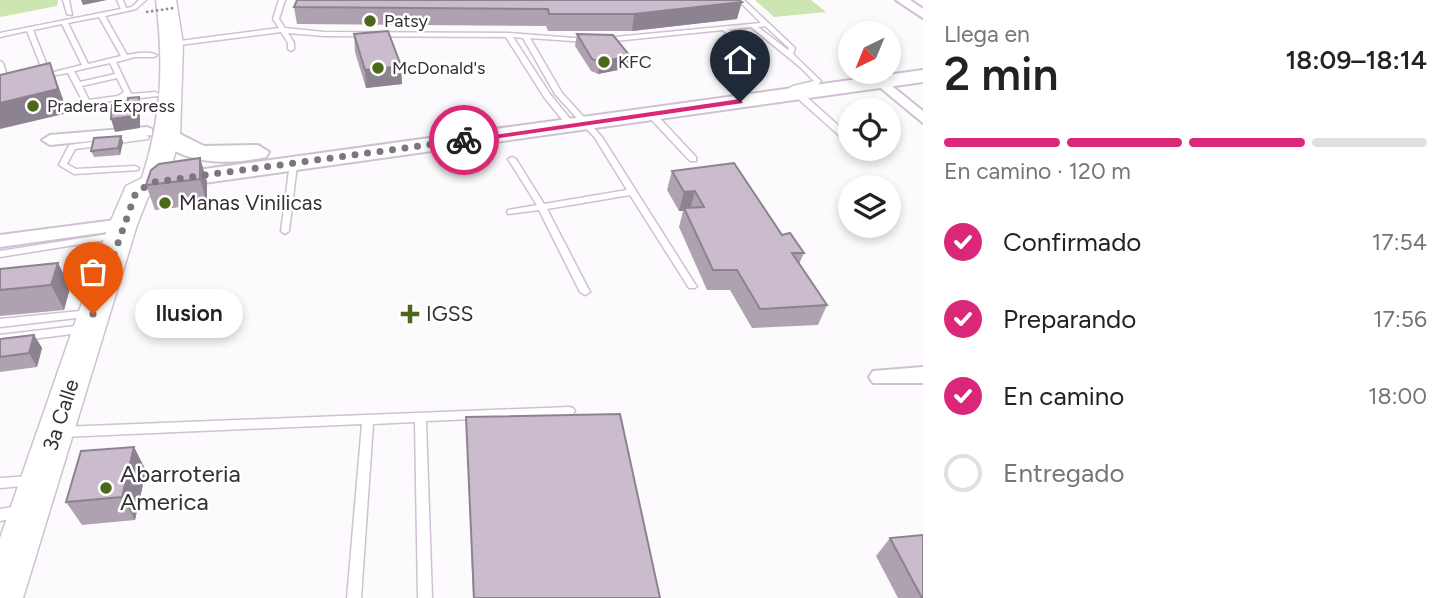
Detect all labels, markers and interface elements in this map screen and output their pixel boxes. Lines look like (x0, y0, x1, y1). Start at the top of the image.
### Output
place label: Patsy (384, 10, 429, 32)
marker: Patsy (362, 13, 378, 29)
text: Llega en (944, 20, 1030, 48)
north arrow (838, 21, 901, 84)
map controls (838, 21, 901, 238)
pin (710, 30, 770, 102)
icon: home (721, 41, 759, 79)
text: 18:09–18:14 (1285, 44, 1427, 76)
text: 2 min (944, 46, 1059, 102)
place label: KFC (618, 51, 652, 73)
marker: KFC (596, 54, 612, 70)
place label: McDonald's (392, 57, 486, 79)
marker: McDonald's (370, 60, 386, 76)
place label: Pradera Express (47, 95, 175, 117)
marker: Pradera Express (25, 98, 41, 114)
button: locate (838, 98, 901, 161)
courier (429, 105, 499, 175)
icon: bike (445, 121, 483, 159)
text: En camino · 120 m (944, 157, 1131, 185)
button: layers (838, 175, 901, 238)
place label: Manas Vinilicas (179, 190, 322, 215)
marker: Manas Vinilicas (157, 195, 173, 211)
icon: check (944, 223, 982, 261)
text: Confirmado (1003, 226, 1141, 258)
text: 17:54 (1372, 228, 1427, 256)
pin (63, 242, 123, 314)
icon: bag (74, 253, 112, 291)
callout: Ilusion (135, 290, 244, 338)
text: Ilusion (155, 299, 223, 327)
icon: check (944, 300, 982, 338)
place label: IGSS (426, 301, 473, 326)
text: Preparando (1003, 303, 1136, 335)
marker: IGSS (400, 304, 420, 324)
text: 17:56 (1373, 305, 1427, 333)
street label: 3a Calle (37, 376, 84, 454)
icon: check (944, 377, 982, 415)
text: En camino (1003, 380, 1124, 412)
text: 18:00 (1368, 382, 1427, 410)
text: Entregado (1003, 457, 1125, 489)
place label: Abarroteria America (120, 459, 241, 516)
marker: Abarroteria America (98, 480, 114, 496)

